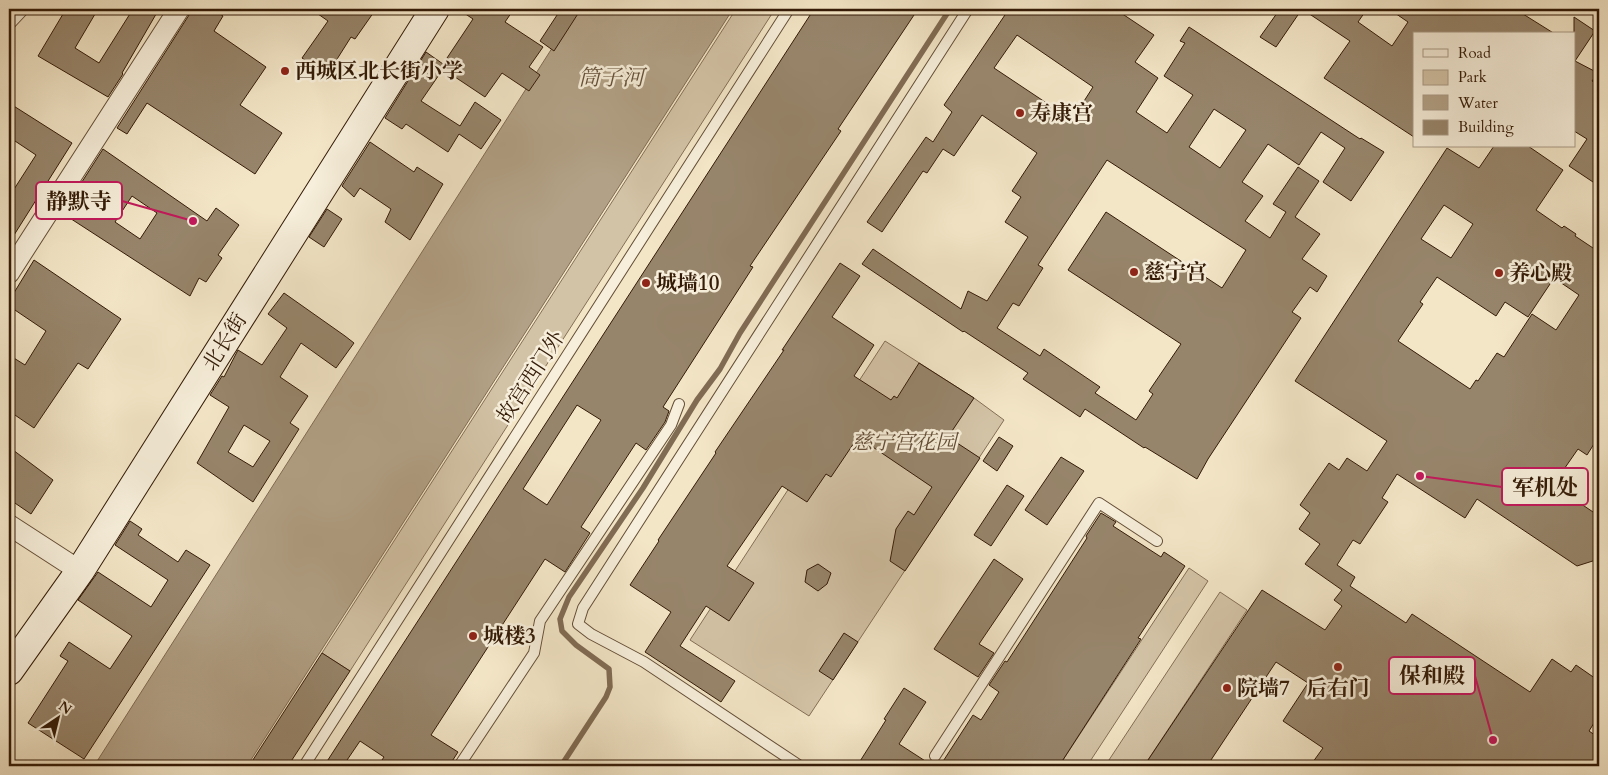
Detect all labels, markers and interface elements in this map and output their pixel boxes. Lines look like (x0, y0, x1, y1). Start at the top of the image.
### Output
legend (1413, 32, 1576, 148)
text: Road (1458, 43, 1491, 63)
place label: 西城区北长街小学 (295, 57, 463, 86)
water label: 筒子河 (578, 63, 648, 93)
marker: 西城区北长街小学 (279, 65, 291, 77)
text: Park (1458, 67, 1487, 87)
text: Water (1457, 93, 1499, 113)
place label: 寿康宫 (1030, 99, 1093, 128)
marker: 寿康宫 (1014, 107, 1026, 119)
text: Building (1458, 117, 1514, 137)
callout: 静默寺 (36, 182, 122, 219)
text: 静默寺 (46, 187, 112, 217)
place label: 慈宁宫 (1144, 258, 1207, 287)
place label: 养心殿 (1509, 259, 1572, 288)
marker: 慈宁宫 (1128, 266, 1140, 278)
marker: 养心殿 (1493, 267, 1505, 279)
place label: 城墙10 (656, 269, 720, 298)
marker: 城墙10 (640, 277, 652, 289)
street label: 北长街 (196, 308, 254, 376)
street label: 故宫西门外 (490, 325, 572, 429)
park label: 慈宁宫花园 (852, 428, 959, 457)
callout: 军机处 (1502, 468, 1588, 505)
text: 军机处 (1512, 473, 1578, 503)
place label: 城楼3 (483, 622, 536, 651)
marker: 城楼3 (467, 630, 479, 642)
callout: 保和殿 (1389, 657, 1475, 694)
marker: 后右门 (1332, 661, 1344, 673)
text: 保和殿 (1399, 661, 1465, 691)
place label: 院墙7 (1237, 674, 1290, 703)
place label: 后右门 (1307, 674, 1370, 703)
marker: 院墙7 (1221, 682, 1233, 694)
north arrow (32, 692, 82, 742)
text: N (55, 696, 76, 719)

